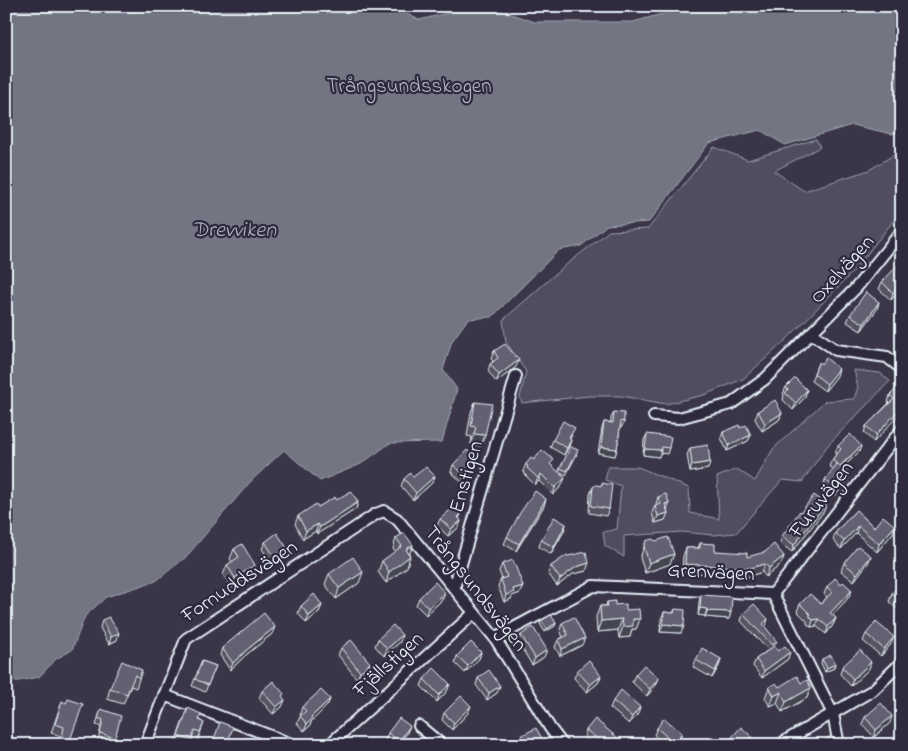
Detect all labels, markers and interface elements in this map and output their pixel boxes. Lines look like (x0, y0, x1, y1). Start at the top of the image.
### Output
park label: Trångsundsskogen (326, 72, 492, 104)
water label: Drevviken (192, 215, 277, 247)
street label: Oxelvägen (804, 229, 884, 313)
street label: Enstigen (442, 437, 494, 517)
street label: Furuvägen (782, 455, 863, 547)
street label: Trångsundsvägen (414, 519, 534, 660)
street label: Fornuddsvägen (175, 533, 305, 633)
street label: Grenvägen (666, 556, 755, 592)
street label: Fjällstigen (346, 625, 432, 707)

